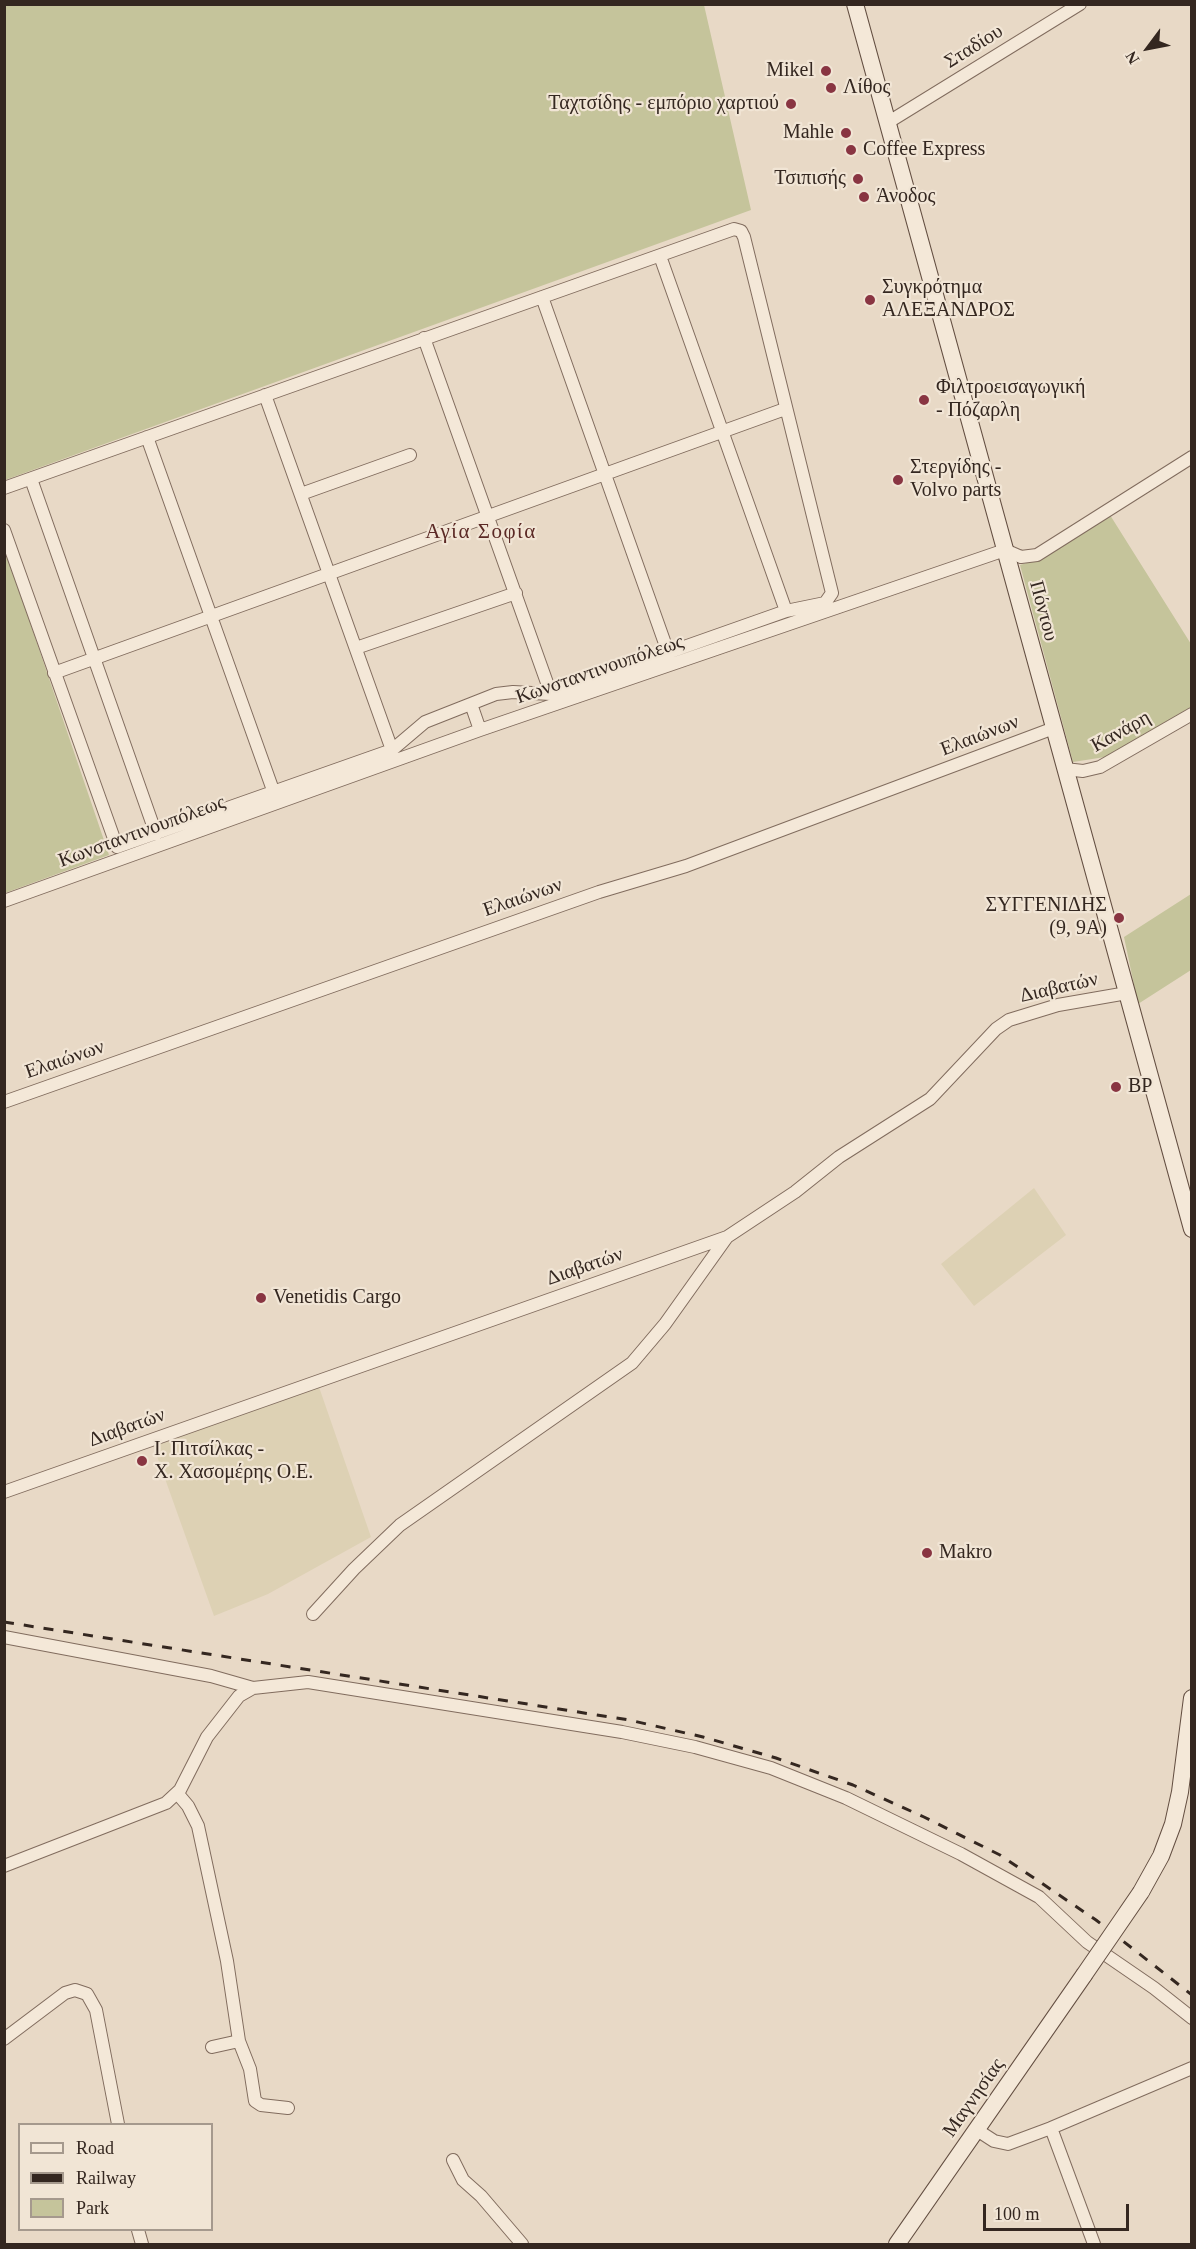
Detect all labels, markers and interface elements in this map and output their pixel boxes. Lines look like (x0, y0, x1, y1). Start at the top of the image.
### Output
north arrow (1118, 18, 1178, 78)
street label: Σταδίου (940, 20, 1008, 74)
text: N (1122, 48, 1143, 67)
place label: Mikel (766, 59, 814, 83)
marker: Mikel (819, 64, 833, 78)
place label: Λίθος (843, 76, 890, 100)
marker: Λίθος (824, 81, 838, 95)
place label: Ταχτσίδης - εμπόριο χαρτιού (548, 92, 779, 116)
marker: Ταχτσίδης - εμπόριο χαρτιού (784, 97, 798, 111)
place label: Mahle (783, 121, 834, 145)
marker: Mahle (839, 126, 853, 140)
place label: Coffee Express (863, 138, 985, 162)
marker: Coffee Express (844, 143, 858, 157)
place label: Τσιπισής (774, 167, 846, 191)
marker: Τσιπισής (851, 172, 865, 186)
place label: Άνοδος (876, 185, 935, 209)
marker: Άνοδος (857, 190, 871, 204)
place label: Συγκρότημα ΑΛΕΞΑΝΔΡΟΣ (882, 276, 1015, 323)
marker: Συγκρότημα ΑΛΕΞΑΝΔΡΟΣ (863, 293, 877, 307)
place label: Φιλτροεισαγωγική - Πόζαρλη (936, 376, 1086, 423)
marker: Φιλτροεισαγωγική - Πόζαρλη (917, 393, 931, 407)
place label: Στεργίδης - Volvo parts (910, 456, 1001, 503)
marker: Στεργίδης - Volvo parts (891, 473, 905, 487)
district label: Αγία Σοφία (425, 519, 537, 545)
street label: Πόντου (1023, 578, 1063, 644)
street label: Κωνσταντινουπόλεως (513, 630, 687, 710)
street label: Κανάρη (1087, 706, 1155, 758)
street label: Ελαιώνων (937, 710, 1023, 762)
street label: Κωνσταντινουπόλεως (55, 791, 229, 873)
street label: Ελαιώνων (480, 873, 566, 923)
place label: ΣΥΓΓΕΝΙΔΗΣ (9, 9Α) (986, 894, 1107, 941)
marker: ΣΥΓΓΕΝΙΔΗΣ (9, 9Α) (1112, 911, 1126, 925)
street label: Διαβατών (1018, 967, 1100, 1009)
street label: Ελαιώνων (22, 1035, 108, 1085)
place label: BP (1128, 1075, 1152, 1099)
marker: BP (1109, 1080, 1123, 1094)
street label: Διαβατών (543, 1243, 627, 1291)
place label: Venetidis Cargo (273, 1286, 401, 1310)
marker: Venetidis Cargo (254, 1291, 268, 1305)
street label: Διαβατών (85, 1403, 169, 1453)
place label: Ι. Πιτσίλκας - Χ. Χασομέρης Ο.Ε. (154, 1438, 313, 1485)
marker: Ι. Πιτσίλκας - Χ. Χασομέρης Ο.Ε. (135, 1454, 149, 1468)
place label: Makro (939, 1541, 992, 1565)
marker: Makro (920, 1546, 934, 1560)
street label: Μαγνησίας (938, 2054, 1010, 2142)
legend (18, 2123, 213, 2231)
text: Road (76, 2138, 114, 2158)
text: Railway (76, 2168, 136, 2188)
scale bar (986, 2192, 1132, 2230)
text: Park (76, 2198, 109, 2218)
text: 100 m (994, 2204, 1040, 2224)

